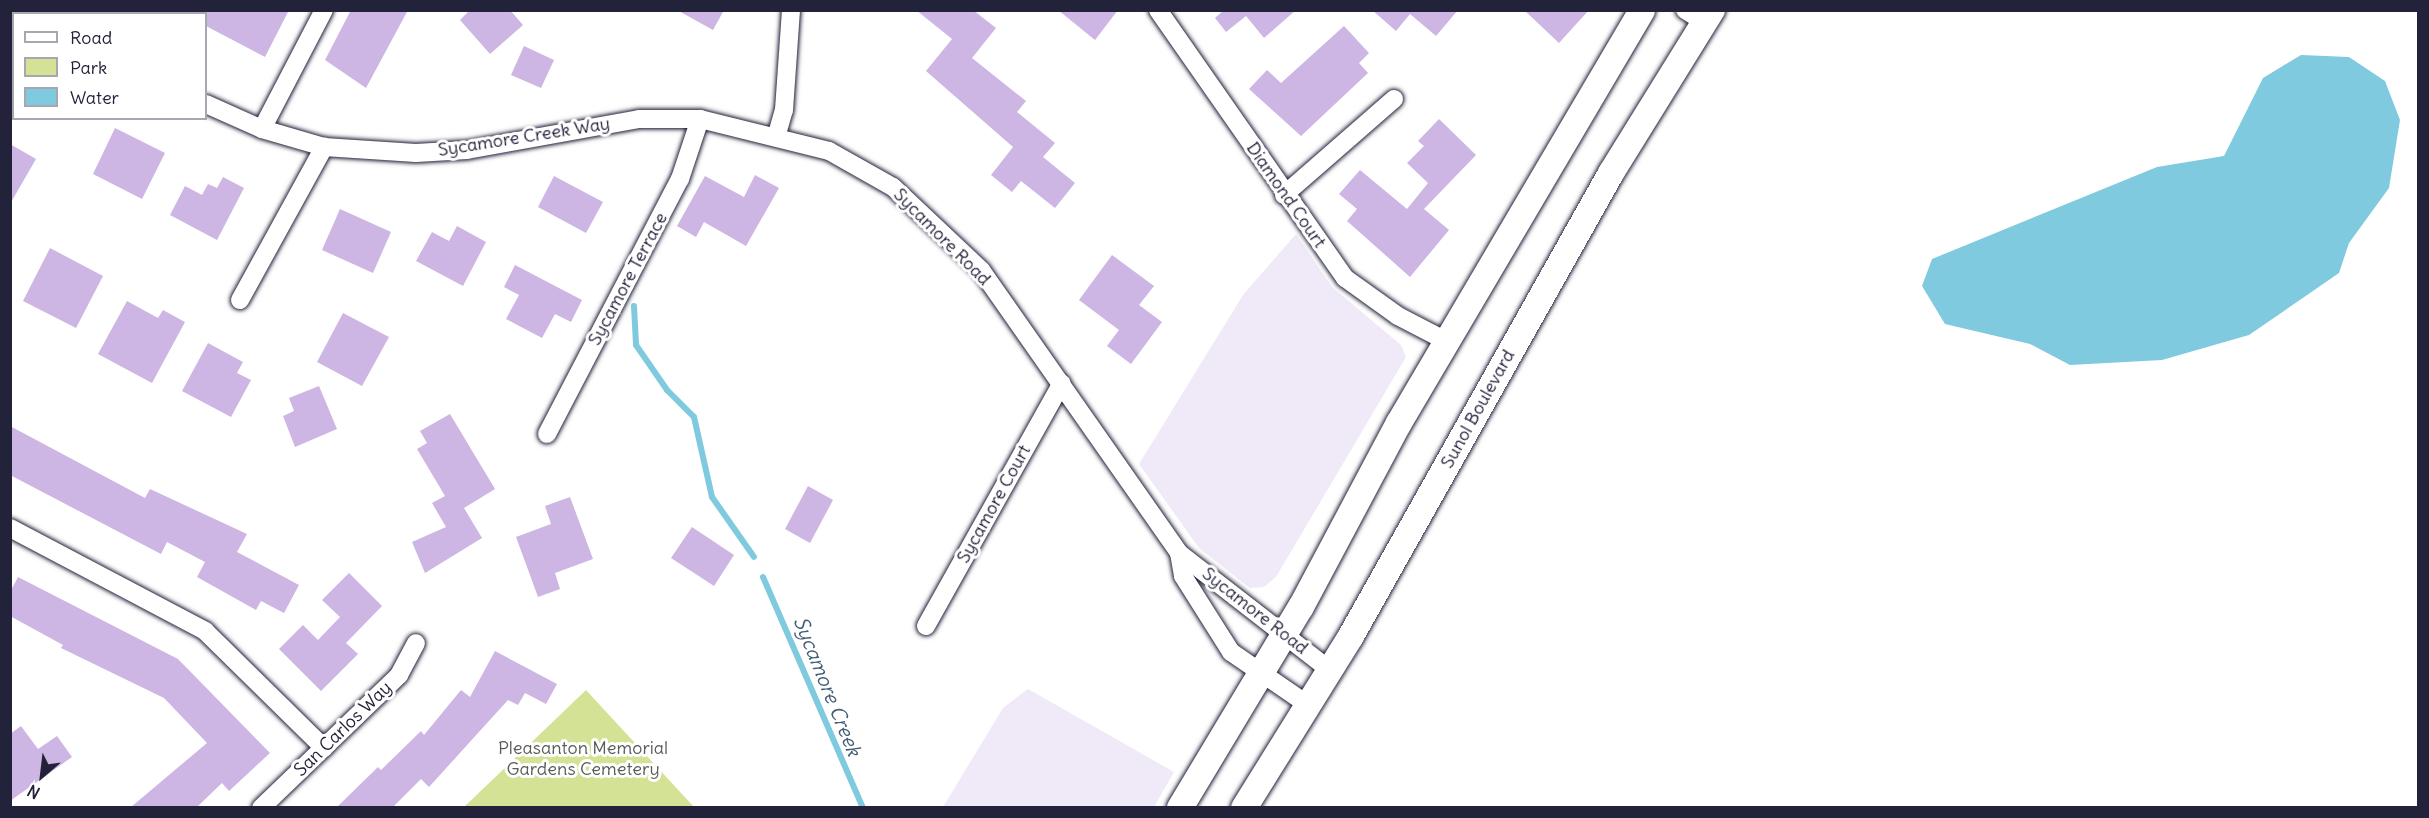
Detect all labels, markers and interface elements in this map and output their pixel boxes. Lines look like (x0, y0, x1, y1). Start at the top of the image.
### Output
legend (12, 12, 207, 120)
text: Road (70, 26, 112, 49)
text: Park (70, 56, 107, 79)
text: Water (70, 86, 119, 109)
street label: Sycamore Creek Way (436, 113, 612, 161)
street label: Diamond Court (1242, 138, 1330, 252)
street label: Sycamore Road (889, 184, 995, 290)
street label: Sycamore Terrace (584, 209, 672, 349)
street label: Sunol Boulevard (1437, 346, 1519, 472)
street label: Sycamore Court (953, 441, 1035, 567)
street label: Sycamore Road (1198, 563, 1312, 659)
water label: Sycamore Creek (789, 613, 867, 759)
street label: San Carlos Way (290, 677, 396, 781)
park label: Pleasanton Memorial Gardens Cemetery (498, 738, 668, 780)
north arrow (12, 746, 72, 806)
text: N (24, 780, 43, 803)

